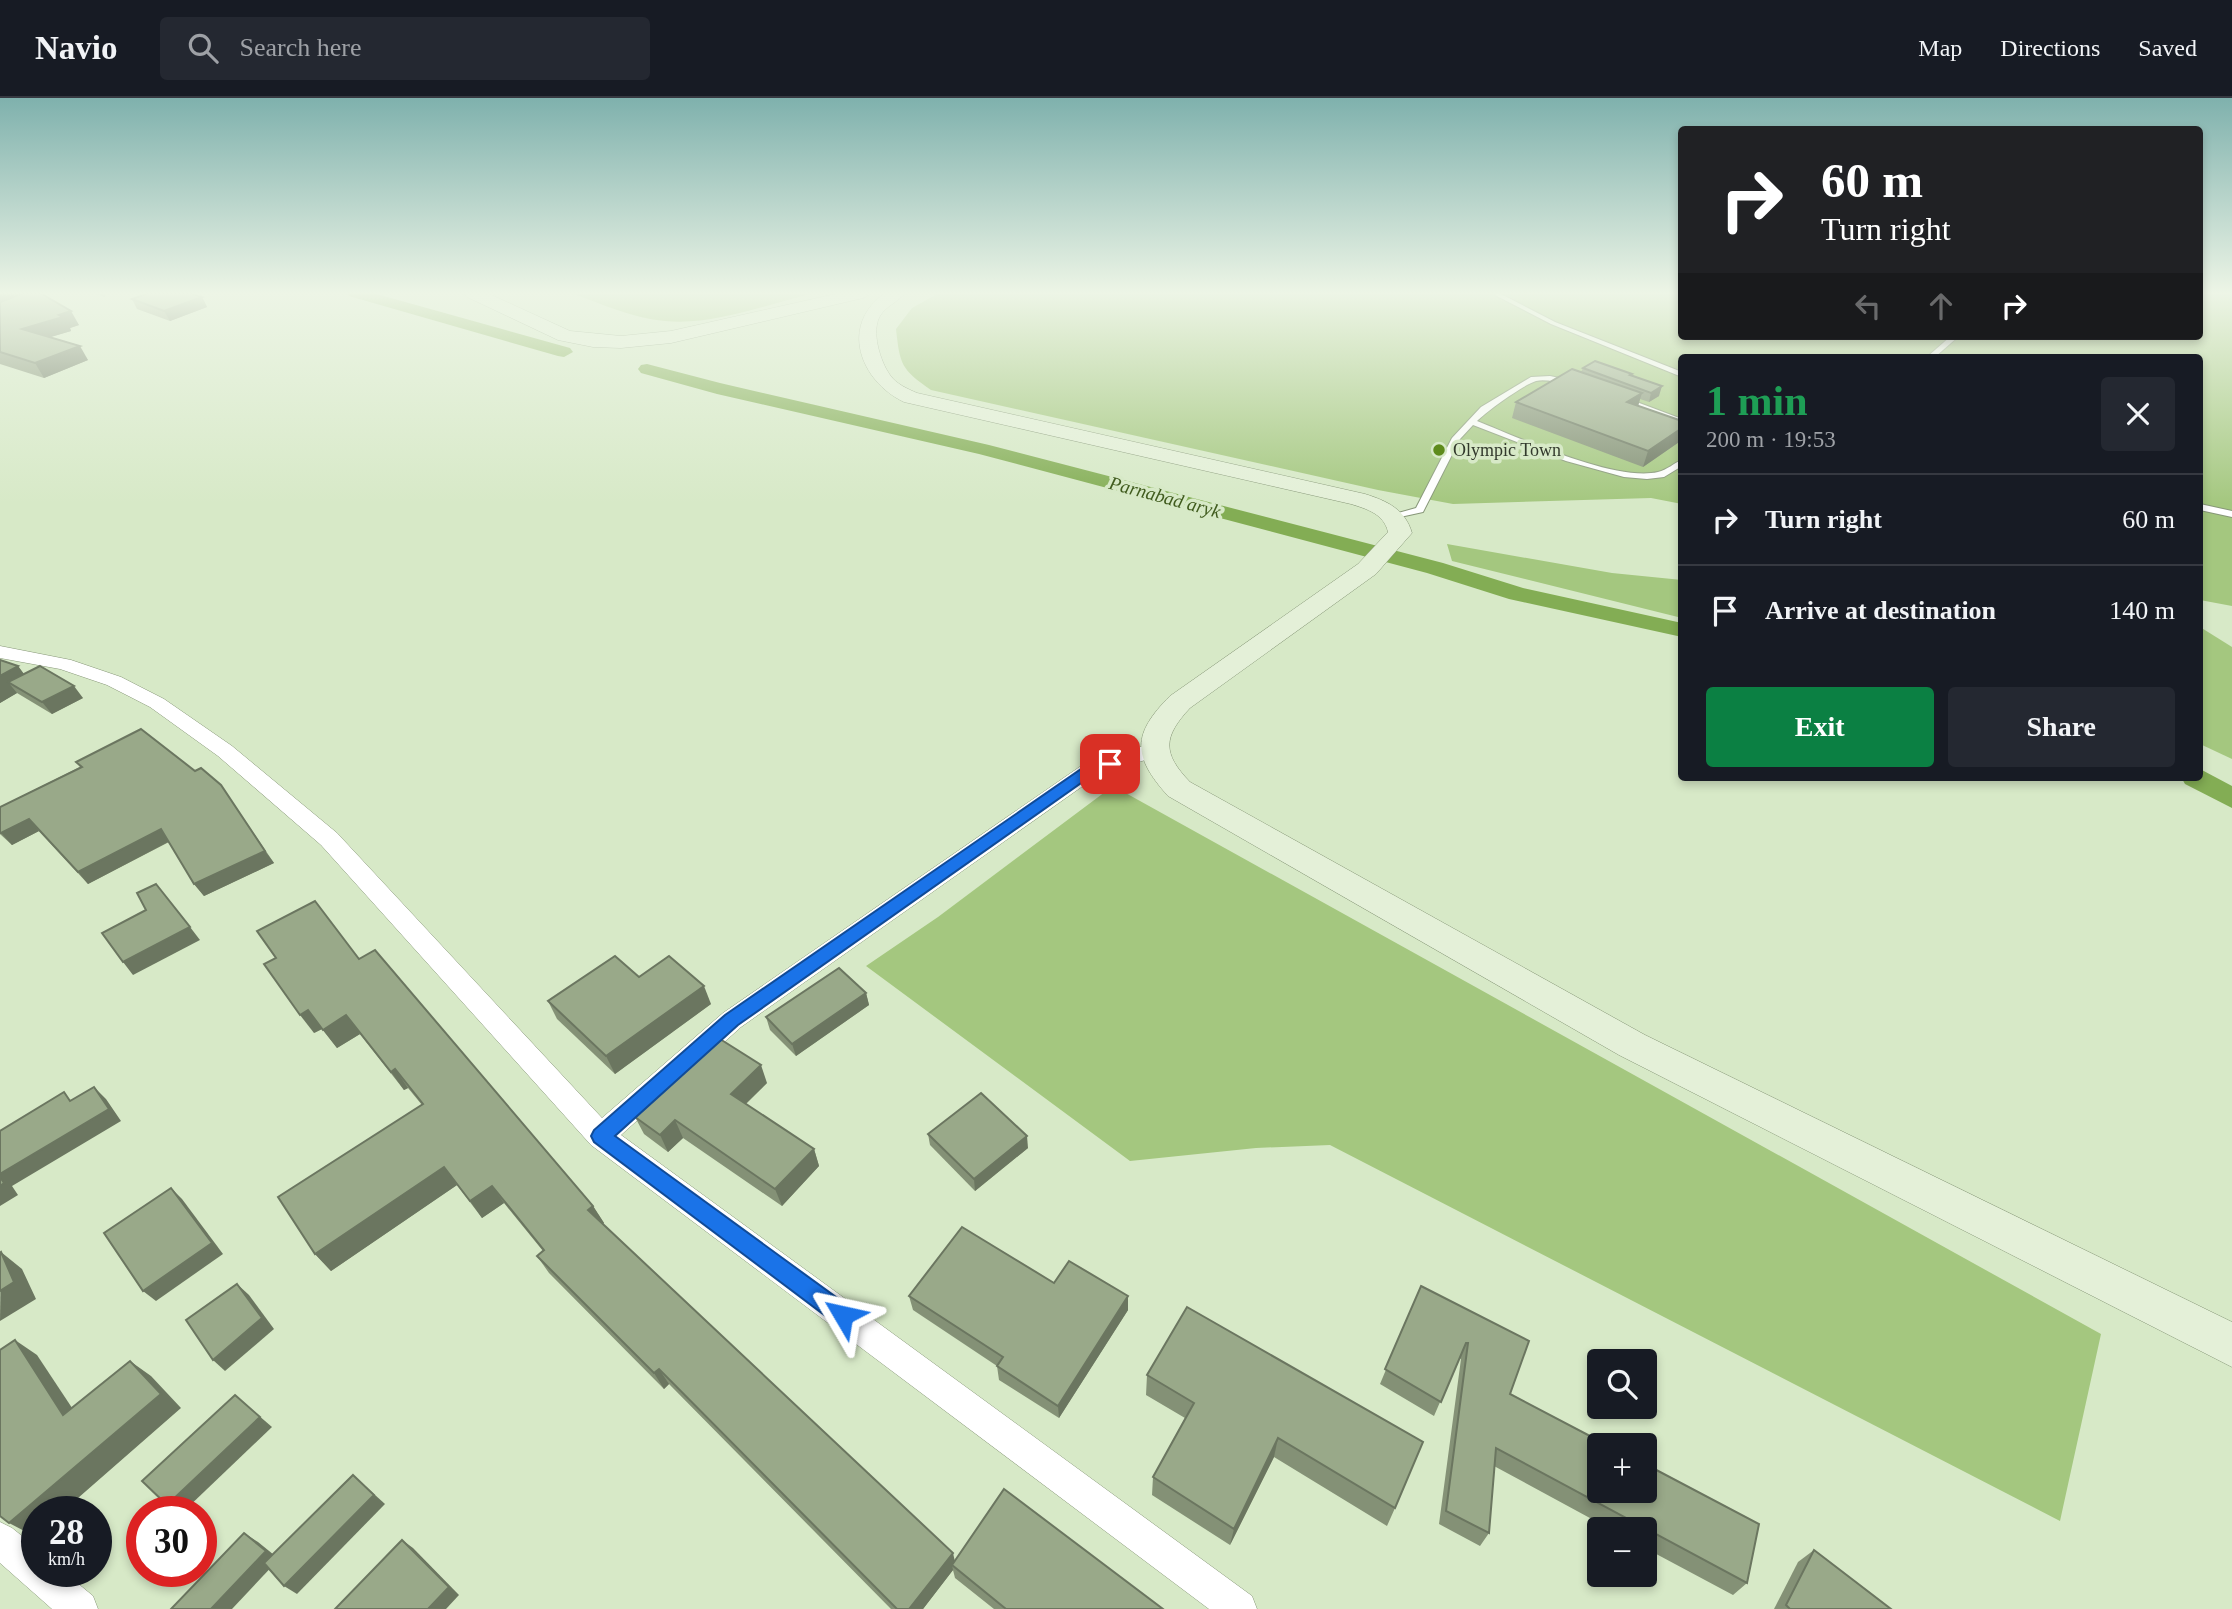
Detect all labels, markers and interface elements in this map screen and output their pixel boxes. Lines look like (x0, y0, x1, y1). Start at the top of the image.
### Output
search box (160, 17, 650, 80)
icon: search (184, 29, 222, 67)
text: Navio (35, 30, 118, 66)
text: Search here (240, 33, 361, 62)
text: Map (1918, 35, 1962, 61)
text: Directions (2000, 35, 2100, 61)
text: Saved (2138, 35, 2197, 61)
text: 60 m (1821, 153, 1923, 208)
icon: right (1706, 154, 1797, 245)
text: Turn right (1821, 211, 1951, 247)
icon: left (1849, 287, 1887, 325)
icon: ahead (1922, 287, 1960, 325)
icon: right (1995, 287, 2033, 325)
button: close (2101, 377, 2175, 451)
text: 1 min (1706, 378, 1808, 424)
text: 200 m · 19:53 (1706, 427, 1836, 452)
place label: Olympic Town (1453, 440, 1561, 460)
marker: Olympic Town (1431, 442, 1447, 458)
water label: Parnabad aryk (1106, 472, 1224, 522)
icon: right (1706, 501, 1744, 539)
text: Turn right (1765, 505, 1882, 534)
text: 60 m (2122, 505, 2175, 534)
icon: arrive (1706, 592, 1744, 630)
text: Arrive at destination (1765, 596, 1996, 625)
text: 140 m (2109, 596, 2175, 625)
button: Exit (1706, 687, 1934, 767)
button: Share (1948, 687, 2175, 767)
pin (1080, 734, 1140, 794)
icon: arrive (1091, 745, 1129, 783)
position arrow (806, 1278, 880, 1352)
map controls (1587, 1349, 1657, 1587)
button: search (1587, 1349, 1657, 1419)
button: + (1587, 1433, 1657, 1503)
speed limit sign: 30 (126, 1496, 217, 1587)
text: 28 (49, 1513, 84, 1552)
button: − (1587, 1517, 1657, 1587)
text: km/h (48, 1549, 85, 1569)

